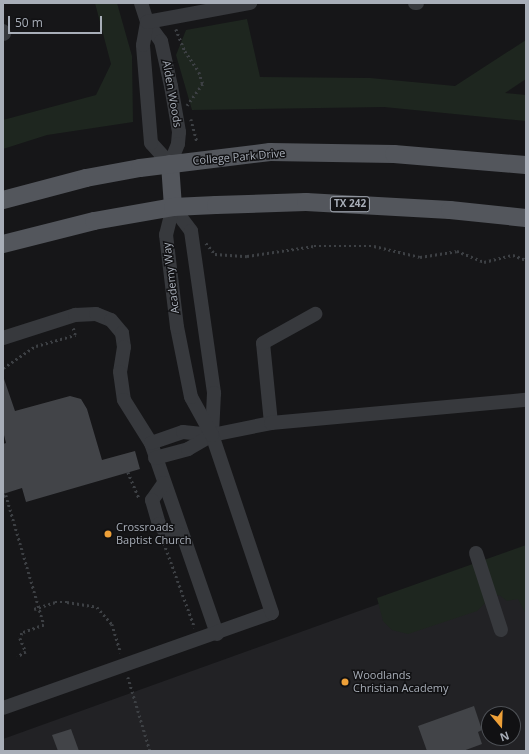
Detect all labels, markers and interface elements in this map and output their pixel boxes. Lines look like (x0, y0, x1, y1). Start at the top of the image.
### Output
scale bar (10, 8, 104, 34)
text: 50 m (15, 14, 43, 31)
street label: Alden Woods (160, 60, 184, 128)
street label: College Park Drive (192, 146, 286, 168)
road number: TX 242 (329, 196, 371, 212)
street label: Academy Way (160, 242, 182, 314)
place label: Crossroads Baptist Church (116, 521, 192, 547)
marker: Crossroads Baptist Church (103, 529, 113, 539)
place label: Woodlands Christian Academy (353, 669, 449, 695)
marker: Woodlands Christian Academy (340, 677, 350, 687)
north arrow (481, 706, 521, 746)
text: N (498, 728, 511, 745)

